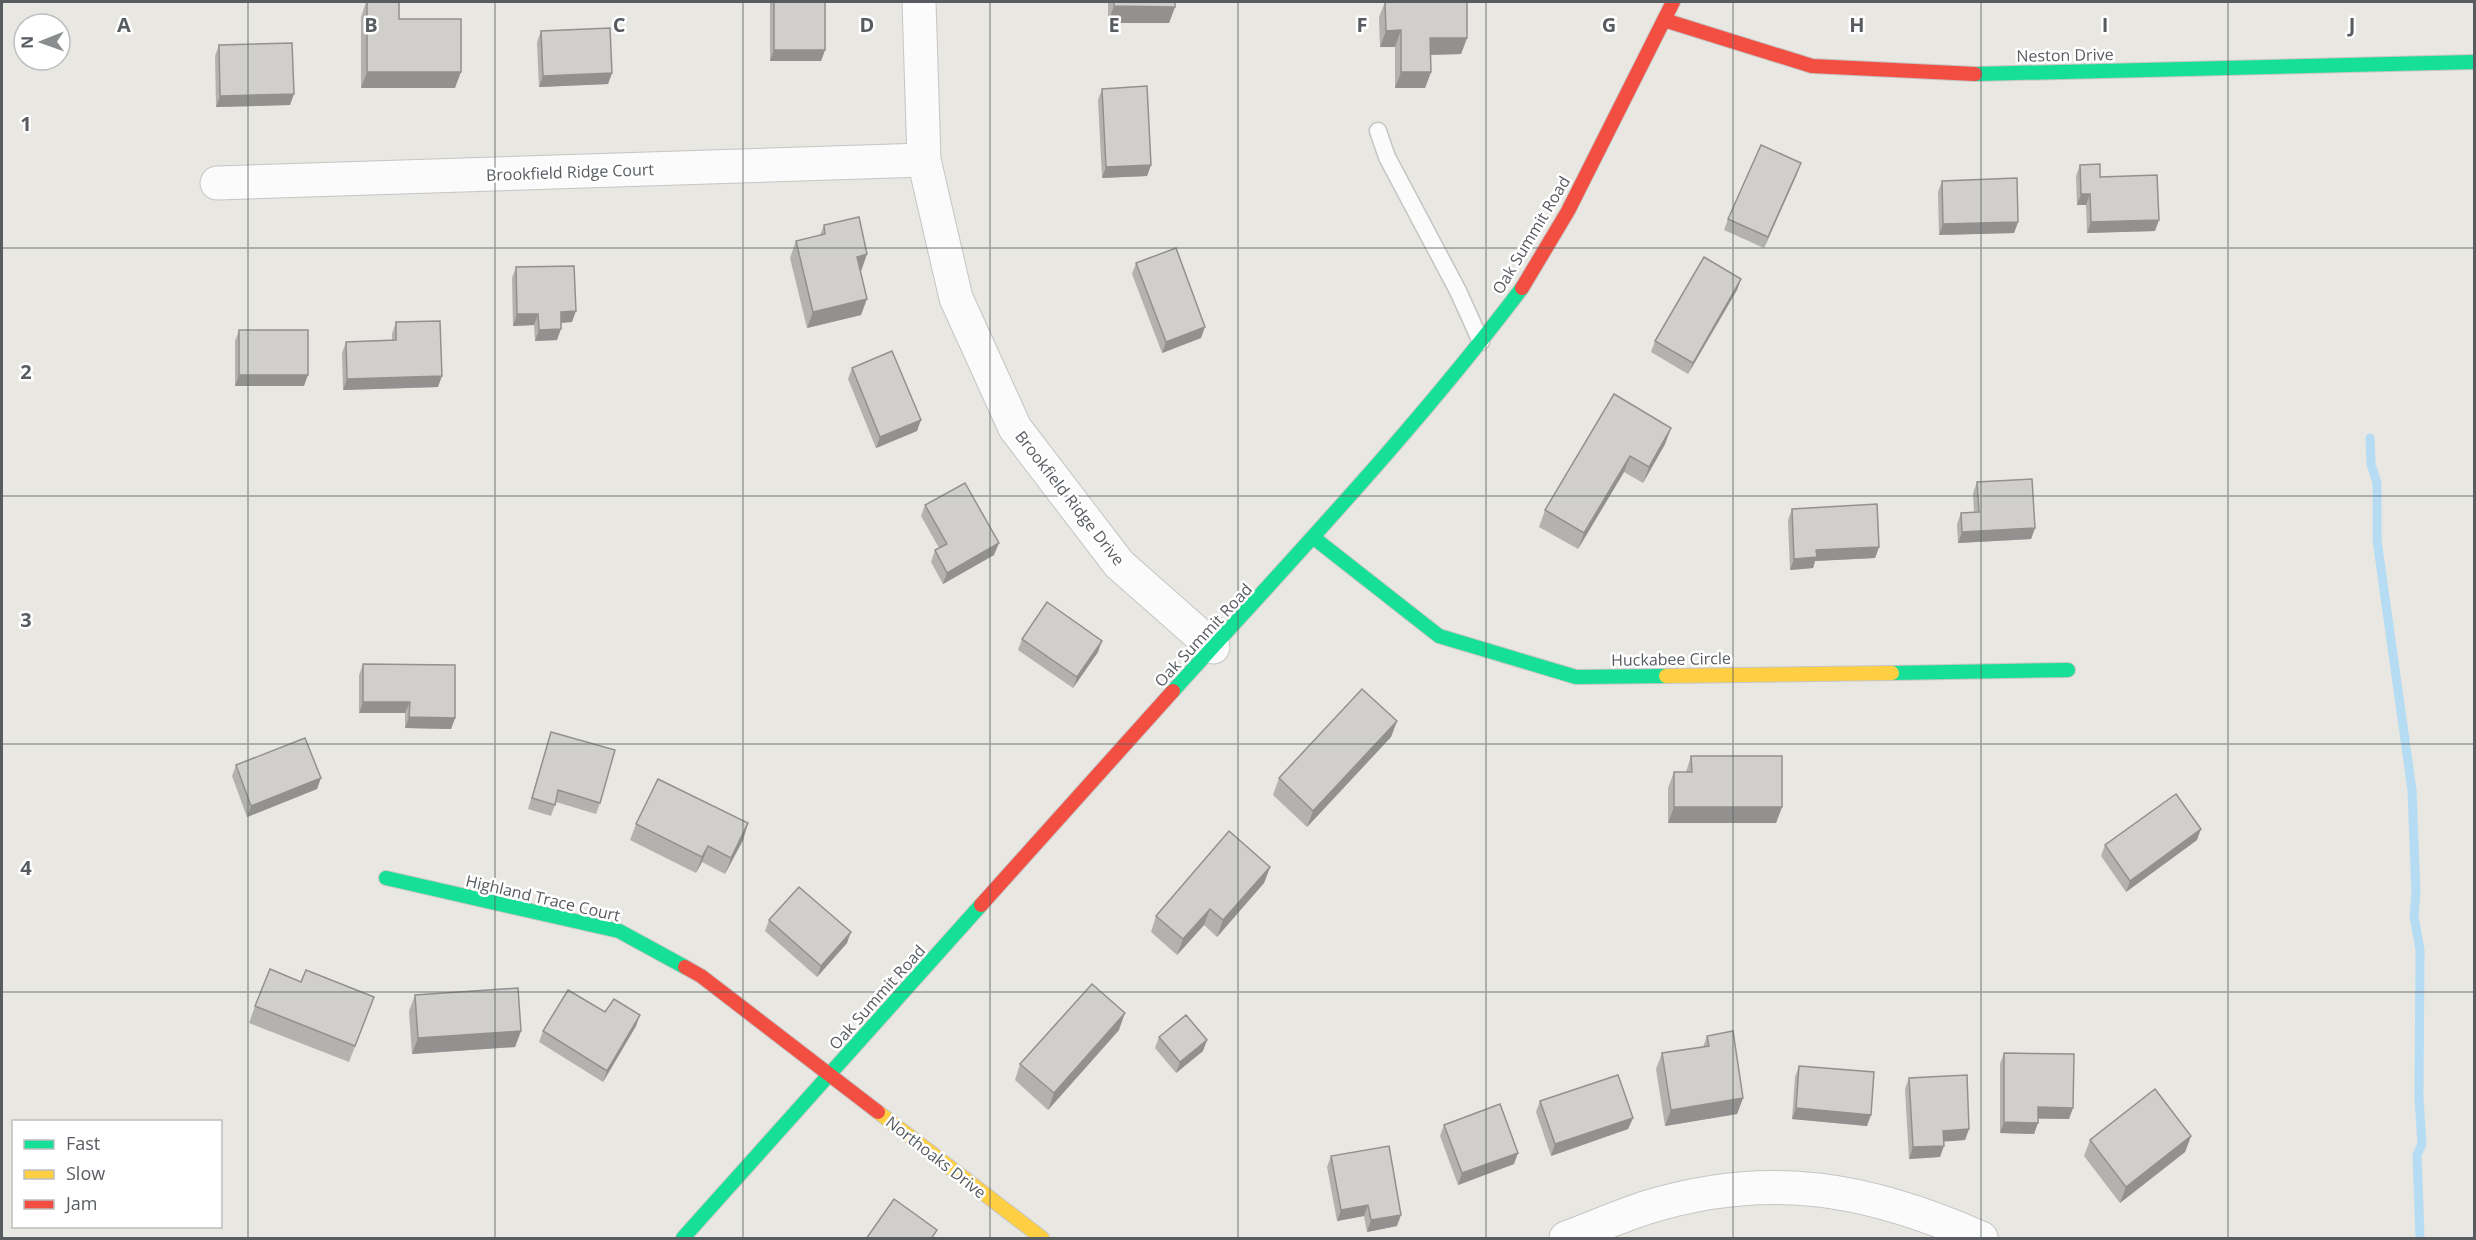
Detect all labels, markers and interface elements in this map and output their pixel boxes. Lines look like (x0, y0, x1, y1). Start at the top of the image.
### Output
text: A (117, 11, 131, 38)
text: B (364, 11, 378, 38)
text: C (613, 11, 626, 38)
text: D (860, 11, 874, 38)
text: E (1108, 11, 1120, 38)
text: F (1357, 11, 1367, 38)
text: G (1602, 11, 1616, 38)
text: H (1849, 11, 1865, 38)
text: I (2102, 11, 2108, 38)
text: J (2347, 11, 2355, 38)
north arrow (12, 12, 72, 72)
text: N (16, 36, 38, 49)
street label: Neston Drive (2016, 43, 2114, 67)
text: 1 (20, 110, 32, 137)
street label: Brookfield Ridge Court (486, 158, 655, 186)
street label: Oak Summit Road (1487, 172, 1575, 298)
text: 2 (20, 358, 32, 385)
street label: Brookfield Ridge Drive (1010, 426, 1130, 570)
street label: Oak Summit Road (1149, 578, 1257, 692)
text: 3 (20, 606, 32, 633)
street label: Huckabee Circle (1611, 647, 1731, 671)
text: 4 (20, 854, 32, 881)
street label: Highland Trace Court (464, 870, 623, 927)
street label: Oak Summit Road (824, 940, 930, 1054)
street label: Northoaks Drive (881, 1111, 991, 1203)
legend (12, 1120, 222, 1228)
text: Fast (66, 1131, 100, 1155)
text: Slow (66, 1161, 105, 1185)
text: Jam (64, 1191, 98, 1215)

